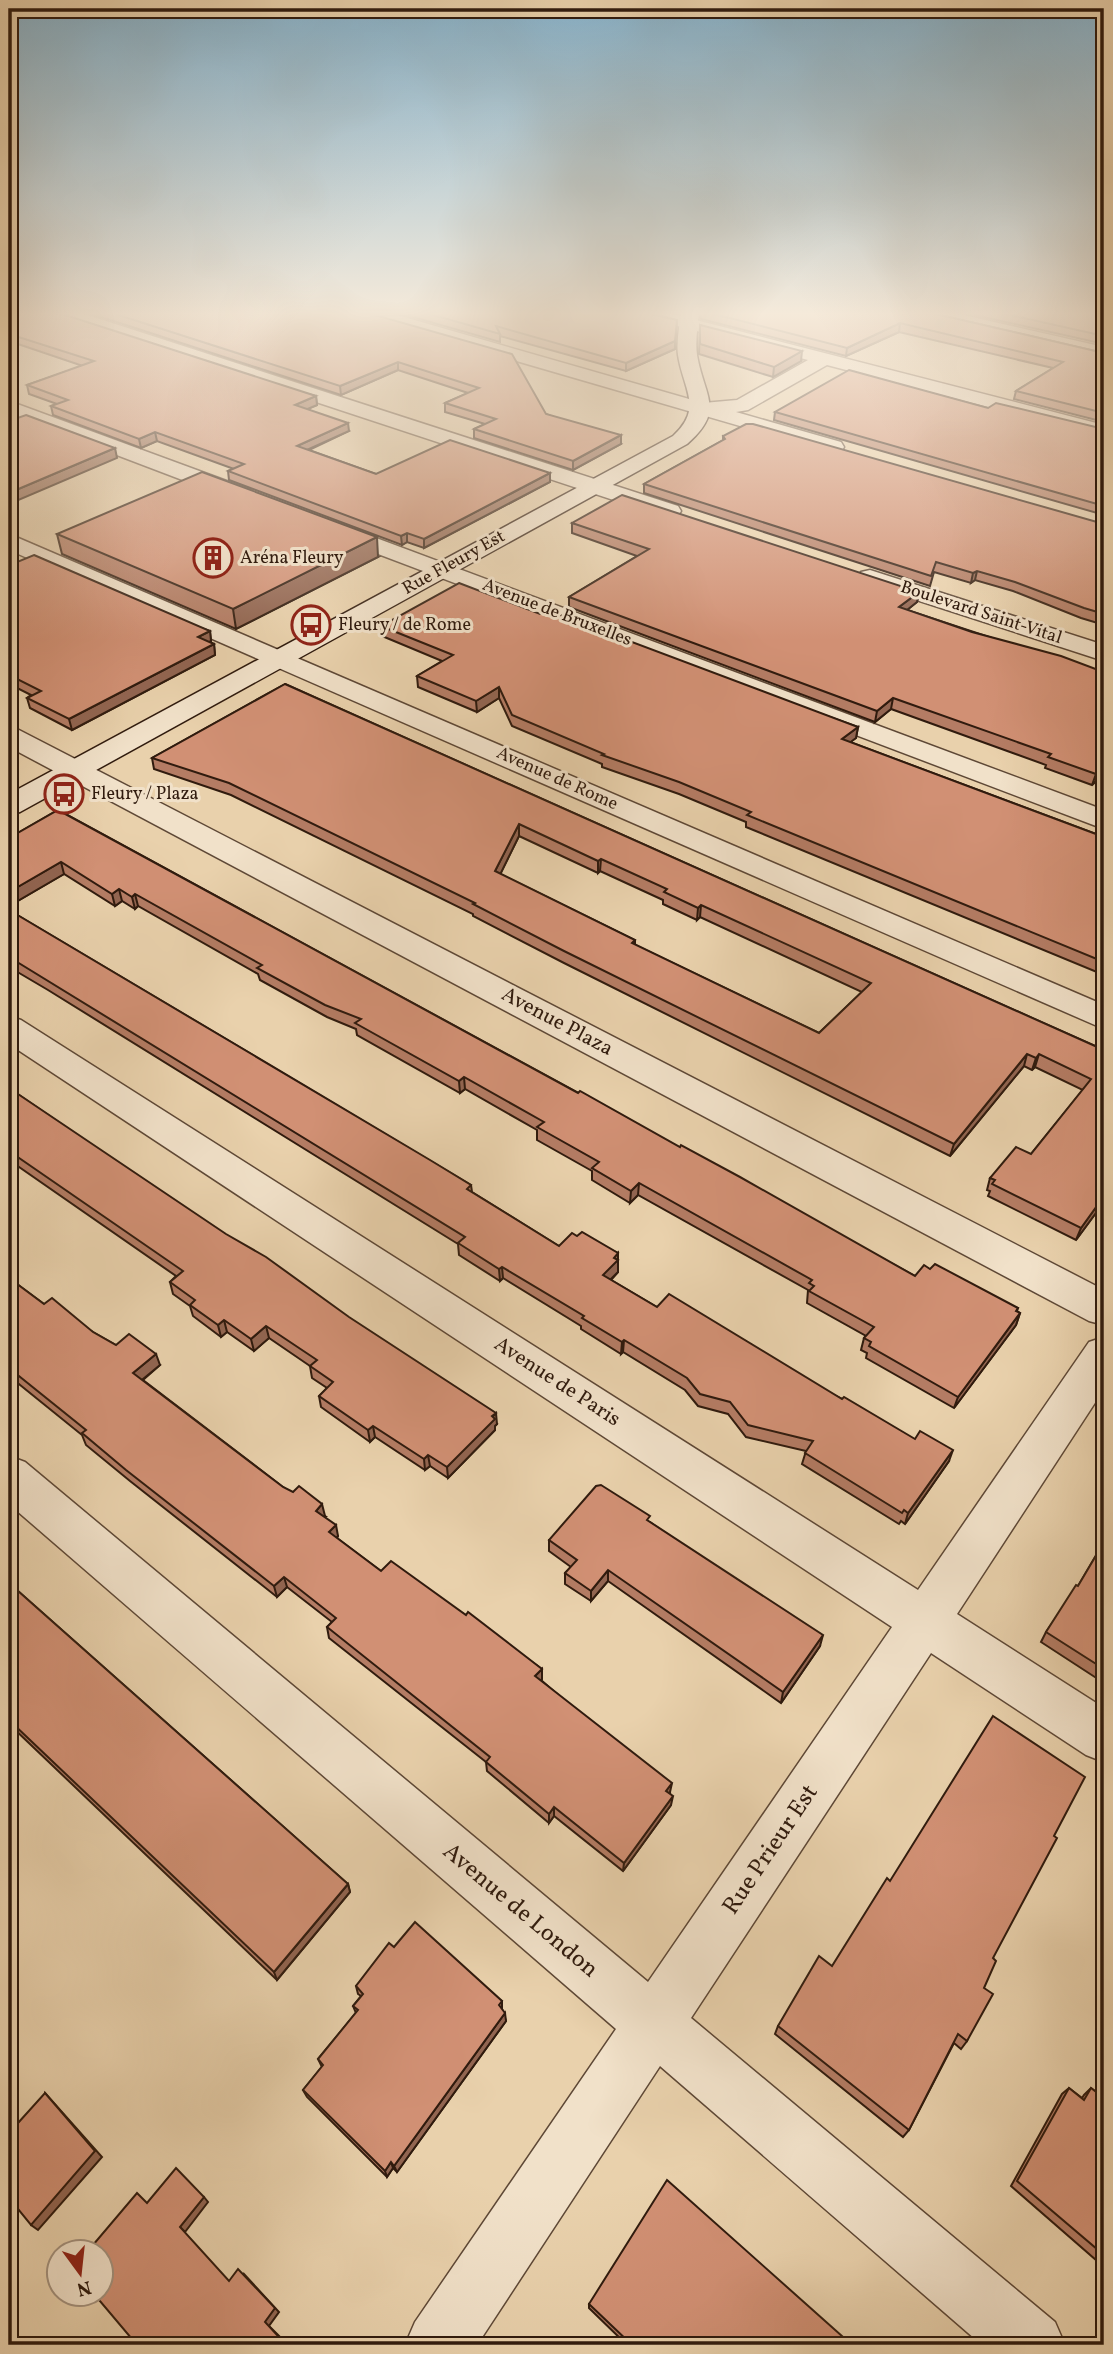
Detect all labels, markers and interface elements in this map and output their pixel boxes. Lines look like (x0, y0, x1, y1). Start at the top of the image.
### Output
street label: Rue Fleury Est (398, 524, 510, 602)
building icon: Aréna Fleury (192, 537, 234, 579)
place label: Aréna Fleury (240, 546, 344, 571)
street label: Avenue de Bruxelles (479, 573, 635, 653)
street label: Boulevard Saint-Vital (897, 575, 1065, 651)
bus stop icon: Fleury / de Rome (290, 604, 332, 646)
place label: Fleury / de Rome (338, 613, 471, 638)
street label: Avenue de Rome (492, 741, 622, 817)
bus stop icon: Fleury / Plaza (43, 773, 85, 815)
place label: Fleury / Plaza (91, 782, 198, 807)
street label: Avenue Plaza (496, 980, 618, 1064)
street label: Avenue de Paris (488, 1330, 626, 1434)
street label: Rue Prieur Est (715, 1778, 827, 1922)
street label: Avenue de London (435, 1836, 605, 1986)
north arrow (46, 2238, 116, 2308)
text: N (74, 2273, 94, 2302)

